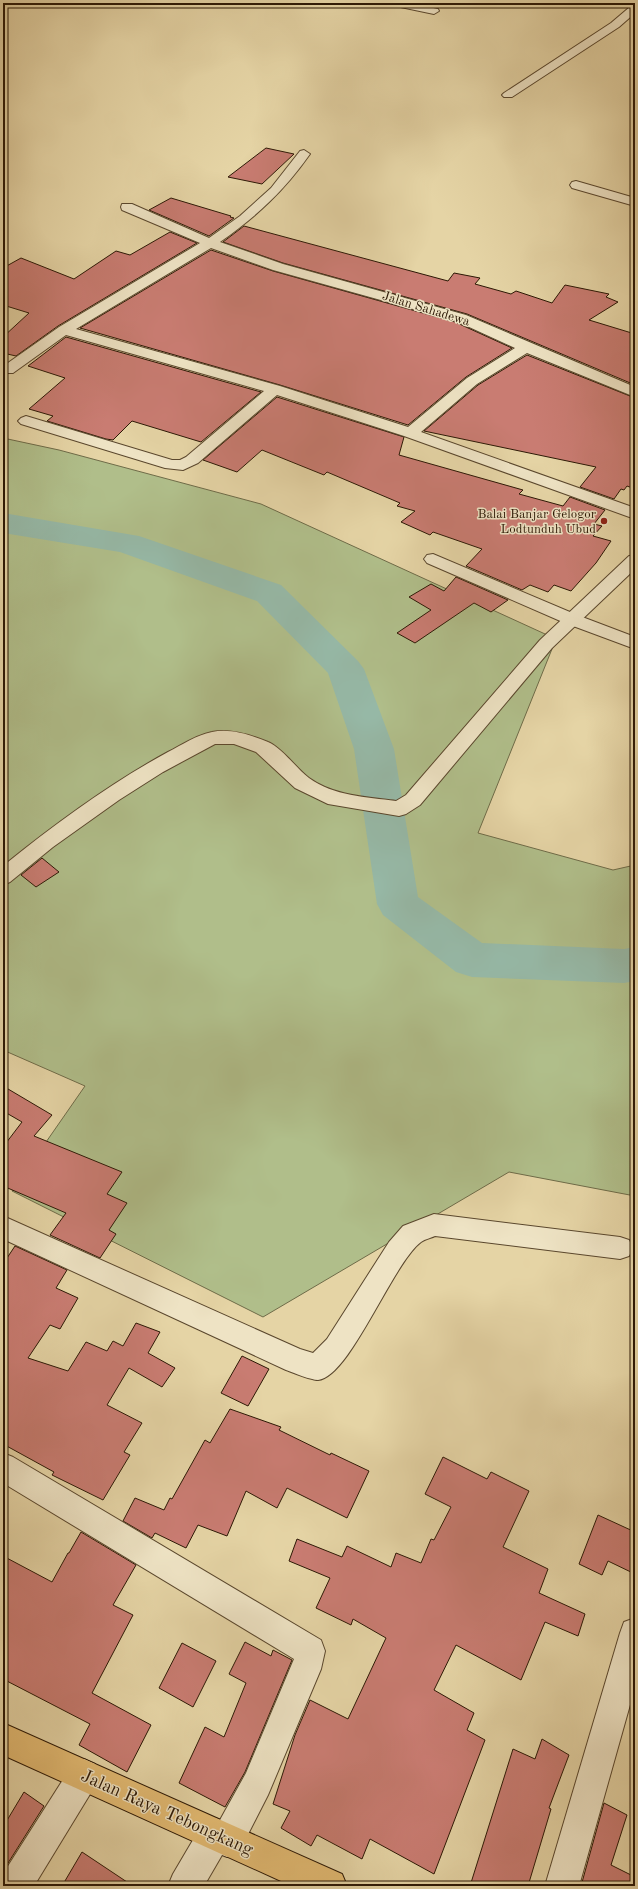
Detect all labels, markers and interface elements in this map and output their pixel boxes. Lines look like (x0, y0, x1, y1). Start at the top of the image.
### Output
street label: Jalan Sahadewa (381, 289, 472, 329)
place label: Balai Banjar Gelogor Lodtunduh Ubud (477, 508, 597, 536)
marker: Balai Banjar Gelogor Lodtunduh Ubud (599, 516, 609, 526)
street label: Jalan Raya Tebongkang (78, 1767, 256, 1859)

